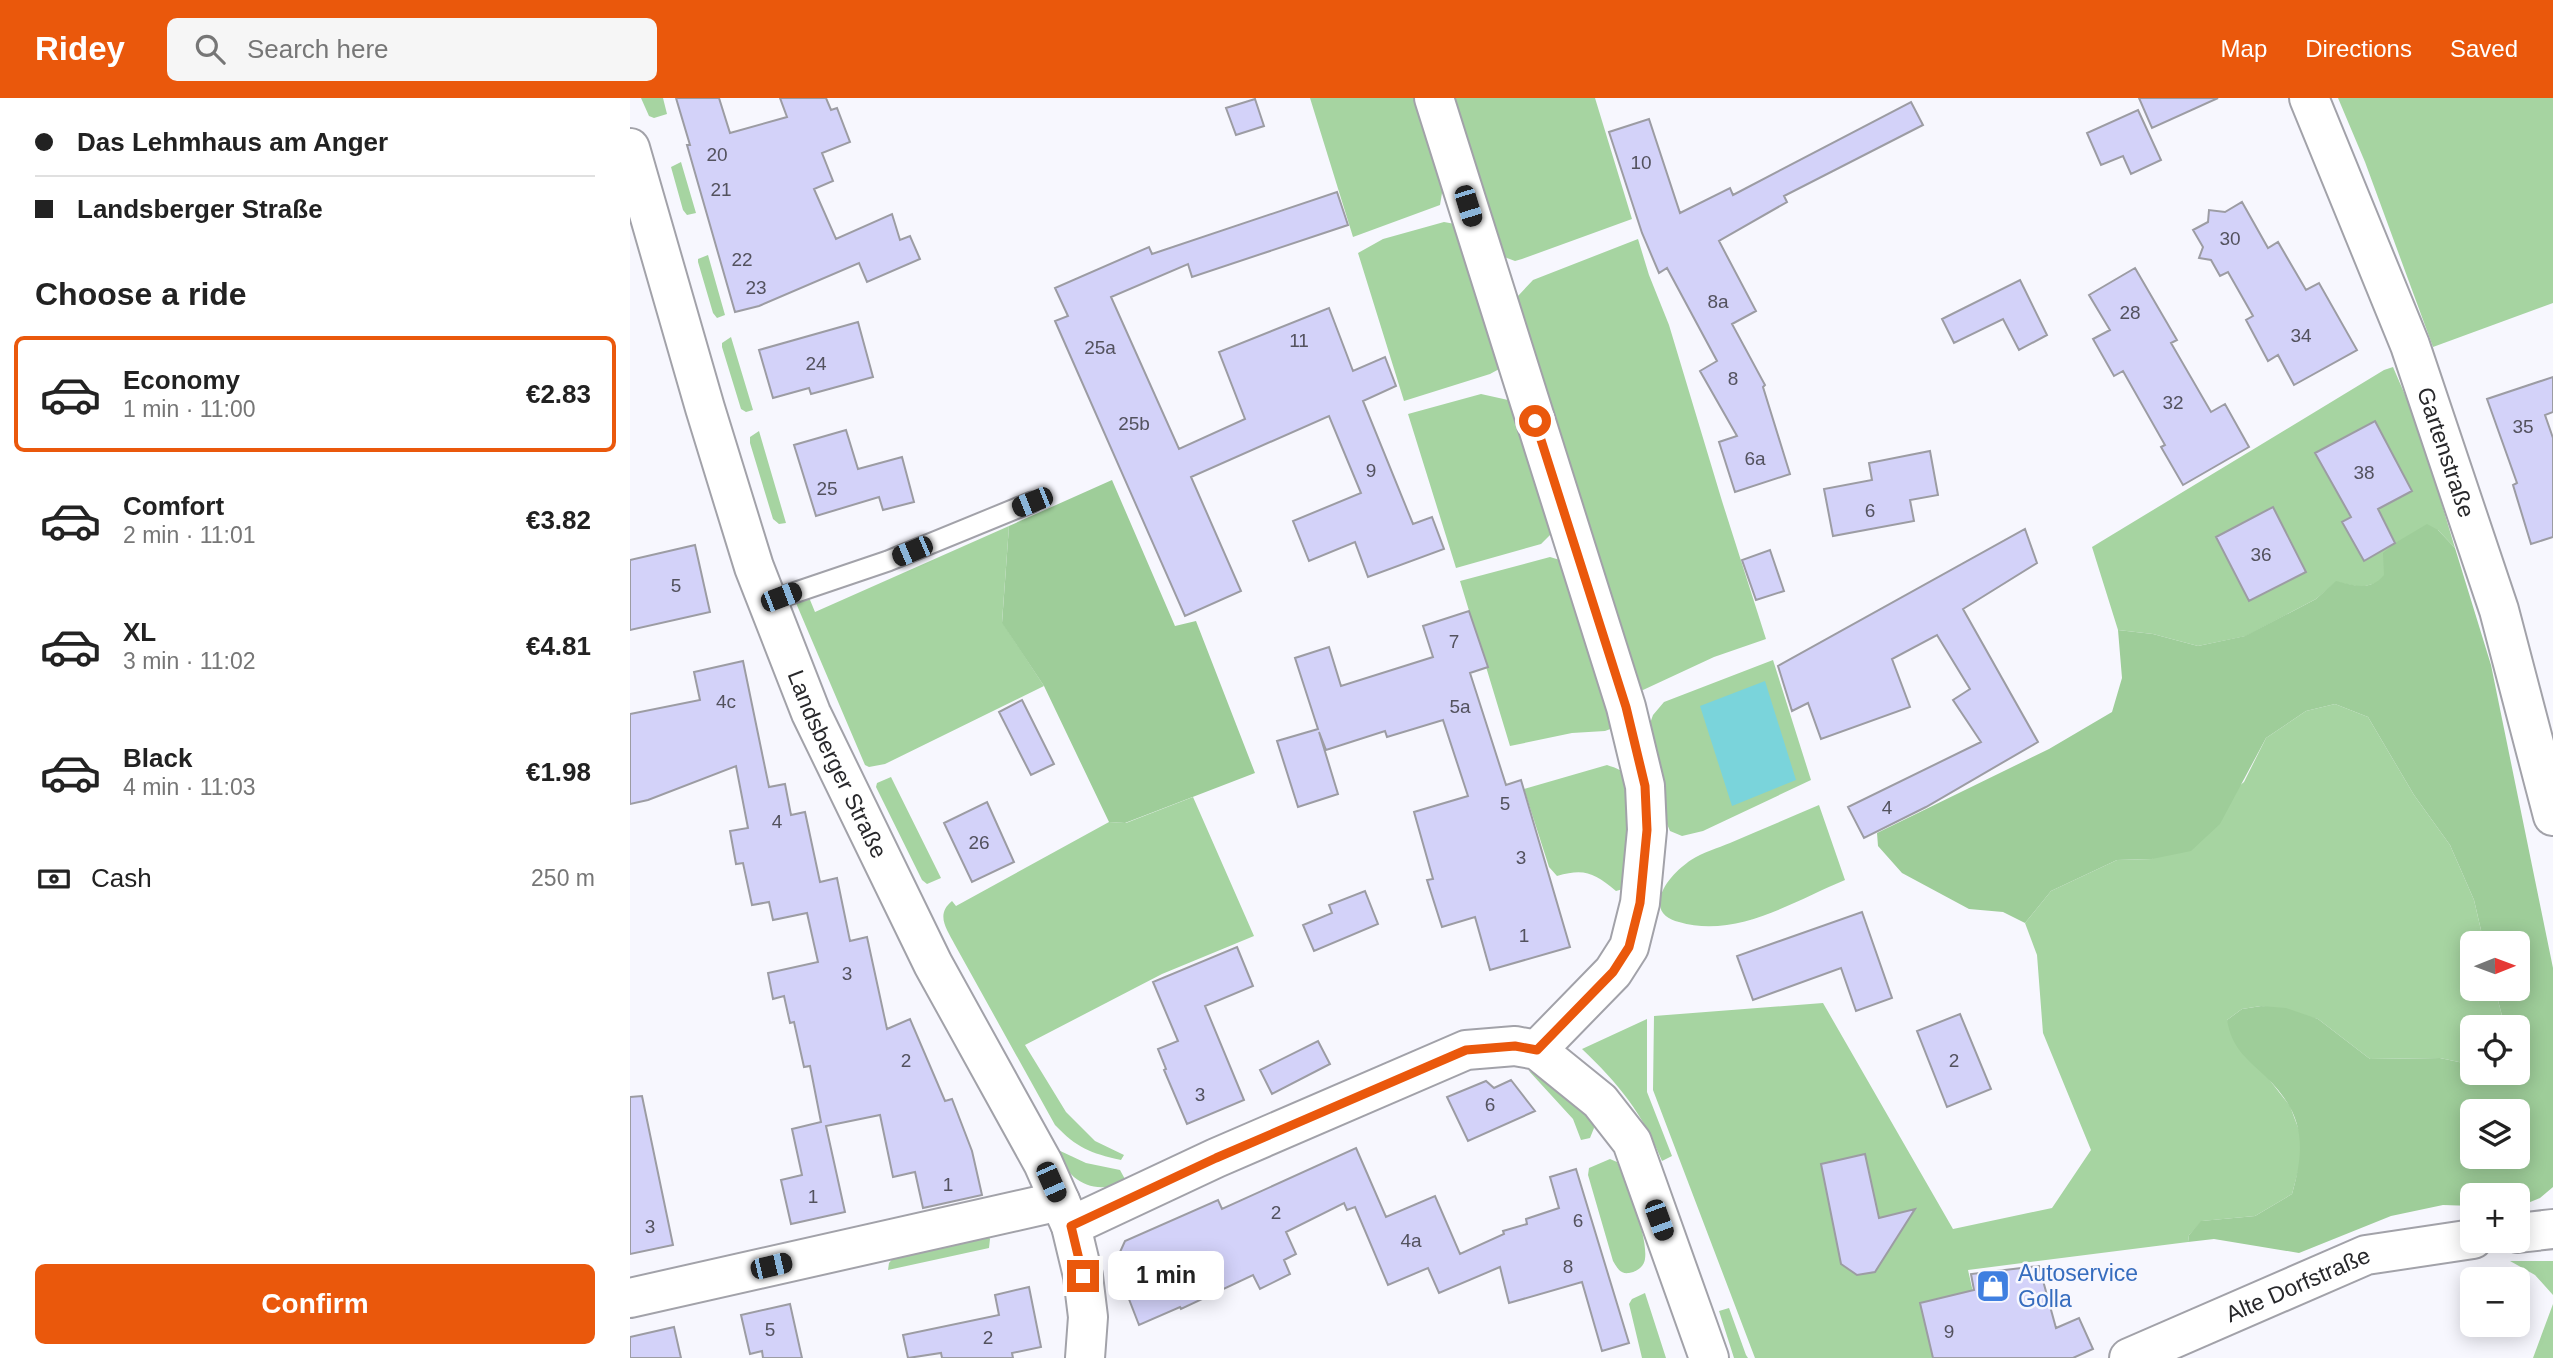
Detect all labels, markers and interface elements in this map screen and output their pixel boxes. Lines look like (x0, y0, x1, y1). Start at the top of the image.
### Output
search box (167, 18, 657, 81)
text: Ridey (35, 30, 125, 67)
icon: search (191, 30, 229, 68)
text: Search here (247, 34, 389, 64)
text: Map (2221, 35, 2267, 62)
text: Directions (2305, 35, 2412, 62)
text: Saved (2450, 35, 2518, 62)
text: Das Lehmhaus am Anger (77, 127, 388, 157)
house number: 20 (706, 144, 728, 165)
house number: 10 (1630, 152, 1652, 173)
house number: 21 (710, 179, 732, 200)
car (1452, 183, 1485, 229)
text: Landsberger Straße (77, 194, 323, 224)
house number: 30 (2219, 228, 2241, 249)
house number: 22 (731, 249, 753, 270)
text: Choose a ride (35, 276, 247, 312)
house number: 23 (745, 277, 767, 298)
house number: 8a (1707, 291, 1729, 312)
house number: 28 (2119, 302, 2141, 323)
house number: 34 (2290, 325, 2312, 346)
house number: 11 (1289, 330, 1309, 351)
house number: 25a (1084, 337, 1116, 358)
house number: 24 (805, 353, 827, 374)
icon: car (39, 363, 102, 426)
text: Economy (123, 365, 240, 395)
house number: 8 (1728, 368, 1738, 389)
text: €2.83 (526, 379, 591, 409)
street label: Gartenstraße (2412, 384, 2480, 521)
house number: 32 (2162, 392, 2184, 413)
text: 1 min · 11:00 (123, 396, 256, 422)
route start (1519, 405, 1551, 437)
house number: 25b (1118, 413, 1150, 434)
house number: 35 (2512, 416, 2534, 437)
house number: 6a (1744, 448, 1766, 469)
house number: 9 (1366, 460, 1376, 481)
house number: 38 (2353, 462, 2375, 483)
house number: 25 (816, 478, 838, 499)
car (1009, 484, 1056, 520)
icon: car (39, 489, 102, 552)
text: Comfort (123, 491, 224, 521)
house number: 6 (1865, 500, 1875, 521)
text: €3.82 (526, 505, 591, 535)
text: 2 min · 11:01 (123, 522, 256, 548)
car (889, 533, 936, 569)
house number: 36 (2250, 544, 2272, 565)
house number: 5 (671, 575, 681, 596)
car (758, 580, 805, 614)
icon: car (39, 615, 102, 678)
text: XL (123, 617, 156, 647)
text: €4.81 (526, 631, 591, 661)
house number: 7 (1449, 631, 1459, 652)
text: 3 min · 11:02 (123, 648, 256, 674)
street label: Landsberger Straße (783, 666, 892, 862)
house number: 4c (716, 691, 736, 712)
house number: 5a (1449, 696, 1471, 717)
icon: car (39, 741, 102, 804)
text: Black (123, 743, 192, 773)
text: €1.98 (526, 757, 591, 787)
text: 4 min · 11:03 (123, 774, 256, 800)
house number: 5 (1500, 793, 1510, 814)
house number: 4 (1882, 797, 1893, 818)
house number: 4 (772, 811, 783, 832)
house number: 26 (968, 832, 990, 853)
house number: 3 (1516, 847, 1526, 868)
icon: cash (35, 860, 73, 898)
text: Cash (91, 863, 152, 893)
text: 250 m (531, 865, 595, 891)
house number: 1 (1519, 925, 1529, 946)
north arrow (2460, 931, 2530, 1001)
map controls (2460, 931, 2530, 1337)
house number: 3 (842, 963, 852, 984)
button: locate (2460, 1015, 2530, 1085)
house number: 2 (901, 1050, 911, 1071)
house number: 2 (1949, 1050, 1959, 1071)
house number: 3 (1195, 1084, 1205, 1105)
house number: 6 (1485, 1094, 1495, 1115)
button: layers (2460, 1099, 2530, 1169)
car (1033, 1159, 1070, 1205)
house number: 1 (943, 1174, 953, 1195)
button: + (2460, 1183, 2530, 1253)
house number: 1 (808, 1186, 818, 1207)
car (1642, 1197, 1677, 1243)
house number: 2 (1271, 1202, 1281, 1223)
house number: 6 (1573, 1210, 1583, 1231)
house number: 3 (645, 1216, 655, 1237)
house number: 4a (1400, 1230, 1422, 1251)
street label: Alte Dorfstraße (2222, 1242, 2374, 1327)
car (749, 1251, 794, 1281)
callout: 1 min (1107, 1252, 1223, 1300)
house number: 8 (1563, 1256, 1573, 1277)
route end (1067, 1260, 1099, 1292)
place label: Autoservice Golla (2018, 1260, 2138, 1312)
text: 1 min (1136, 1262, 1196, 1288)
button: Confirm (35, 1264, 595, 1344)
shop icon: Autoservice Golla (1974, 1267, 2012, 1305)
button: − (2460, 1267, 2530, 1337)
house number: 5 (765, 1319, 775, 1340)
house number: 9 (1944, 1321, 1954, 1342)
house number: 2 (983, 1327, 993, 1348)

